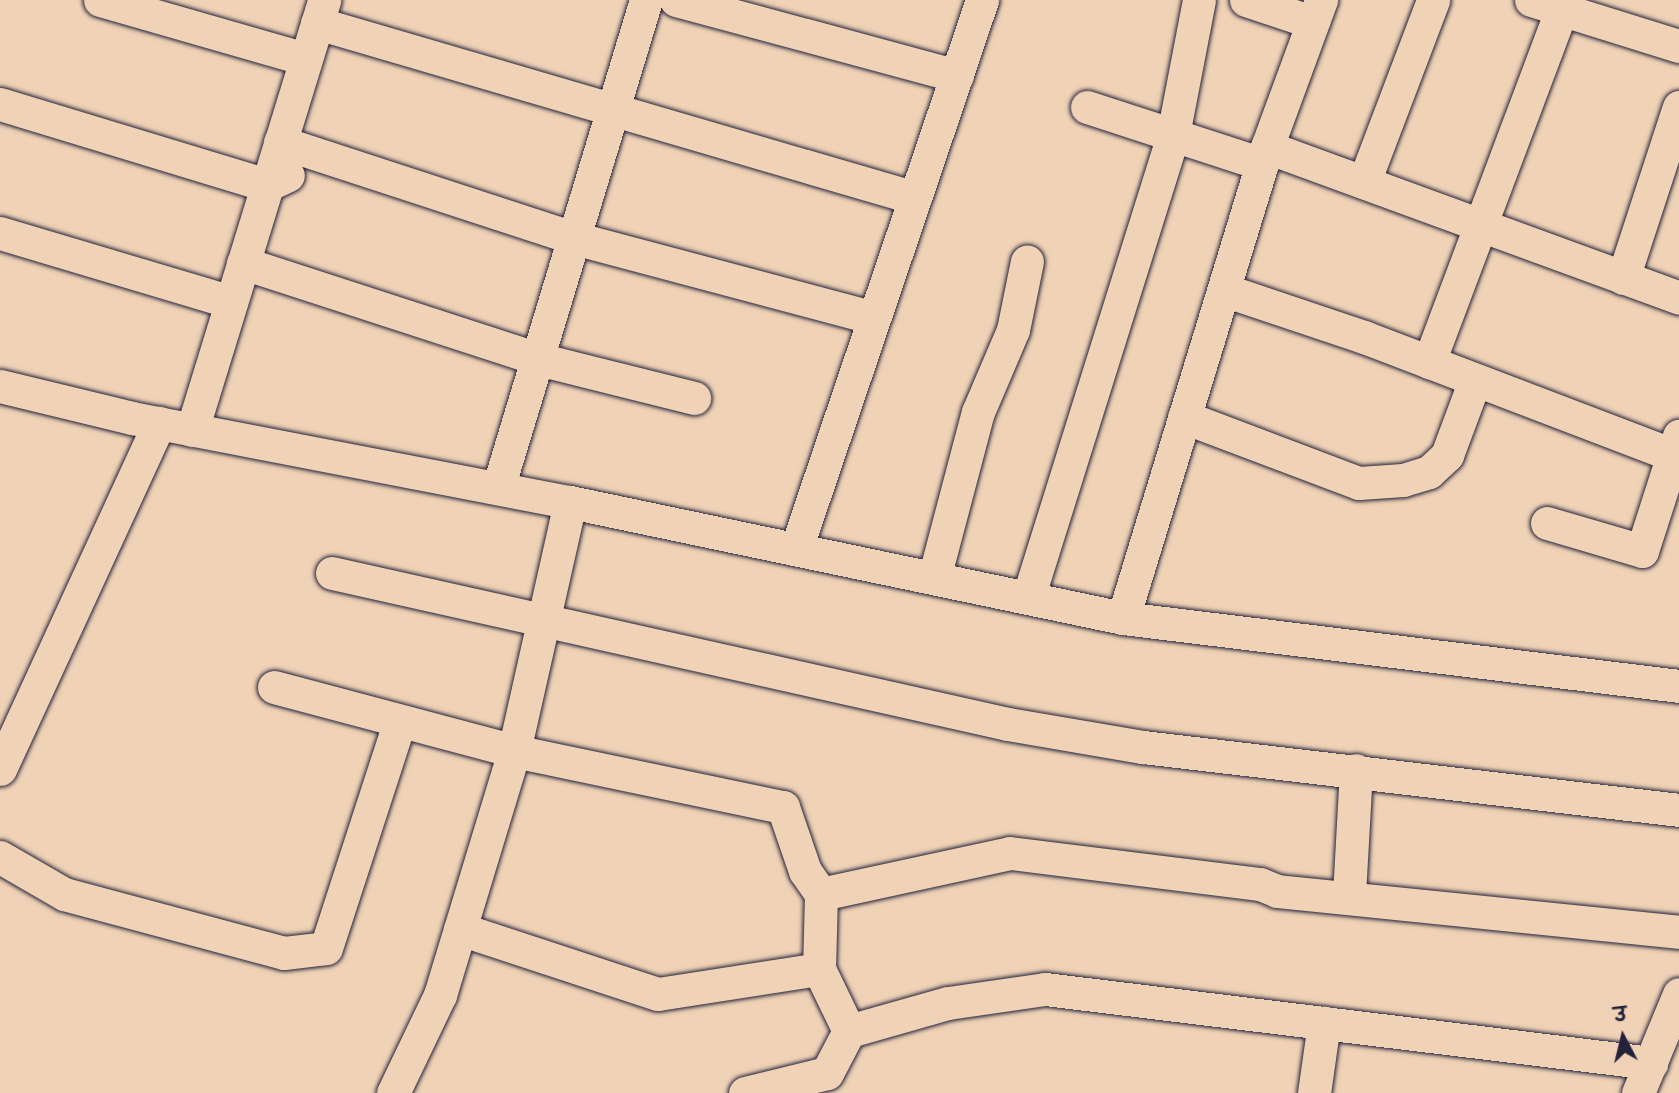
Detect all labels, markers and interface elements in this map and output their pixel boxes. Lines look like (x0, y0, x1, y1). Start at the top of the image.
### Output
text: उ (1612, 1001, 1628, 1030)
north arrow (1588, 1002, 1658, 1072)

